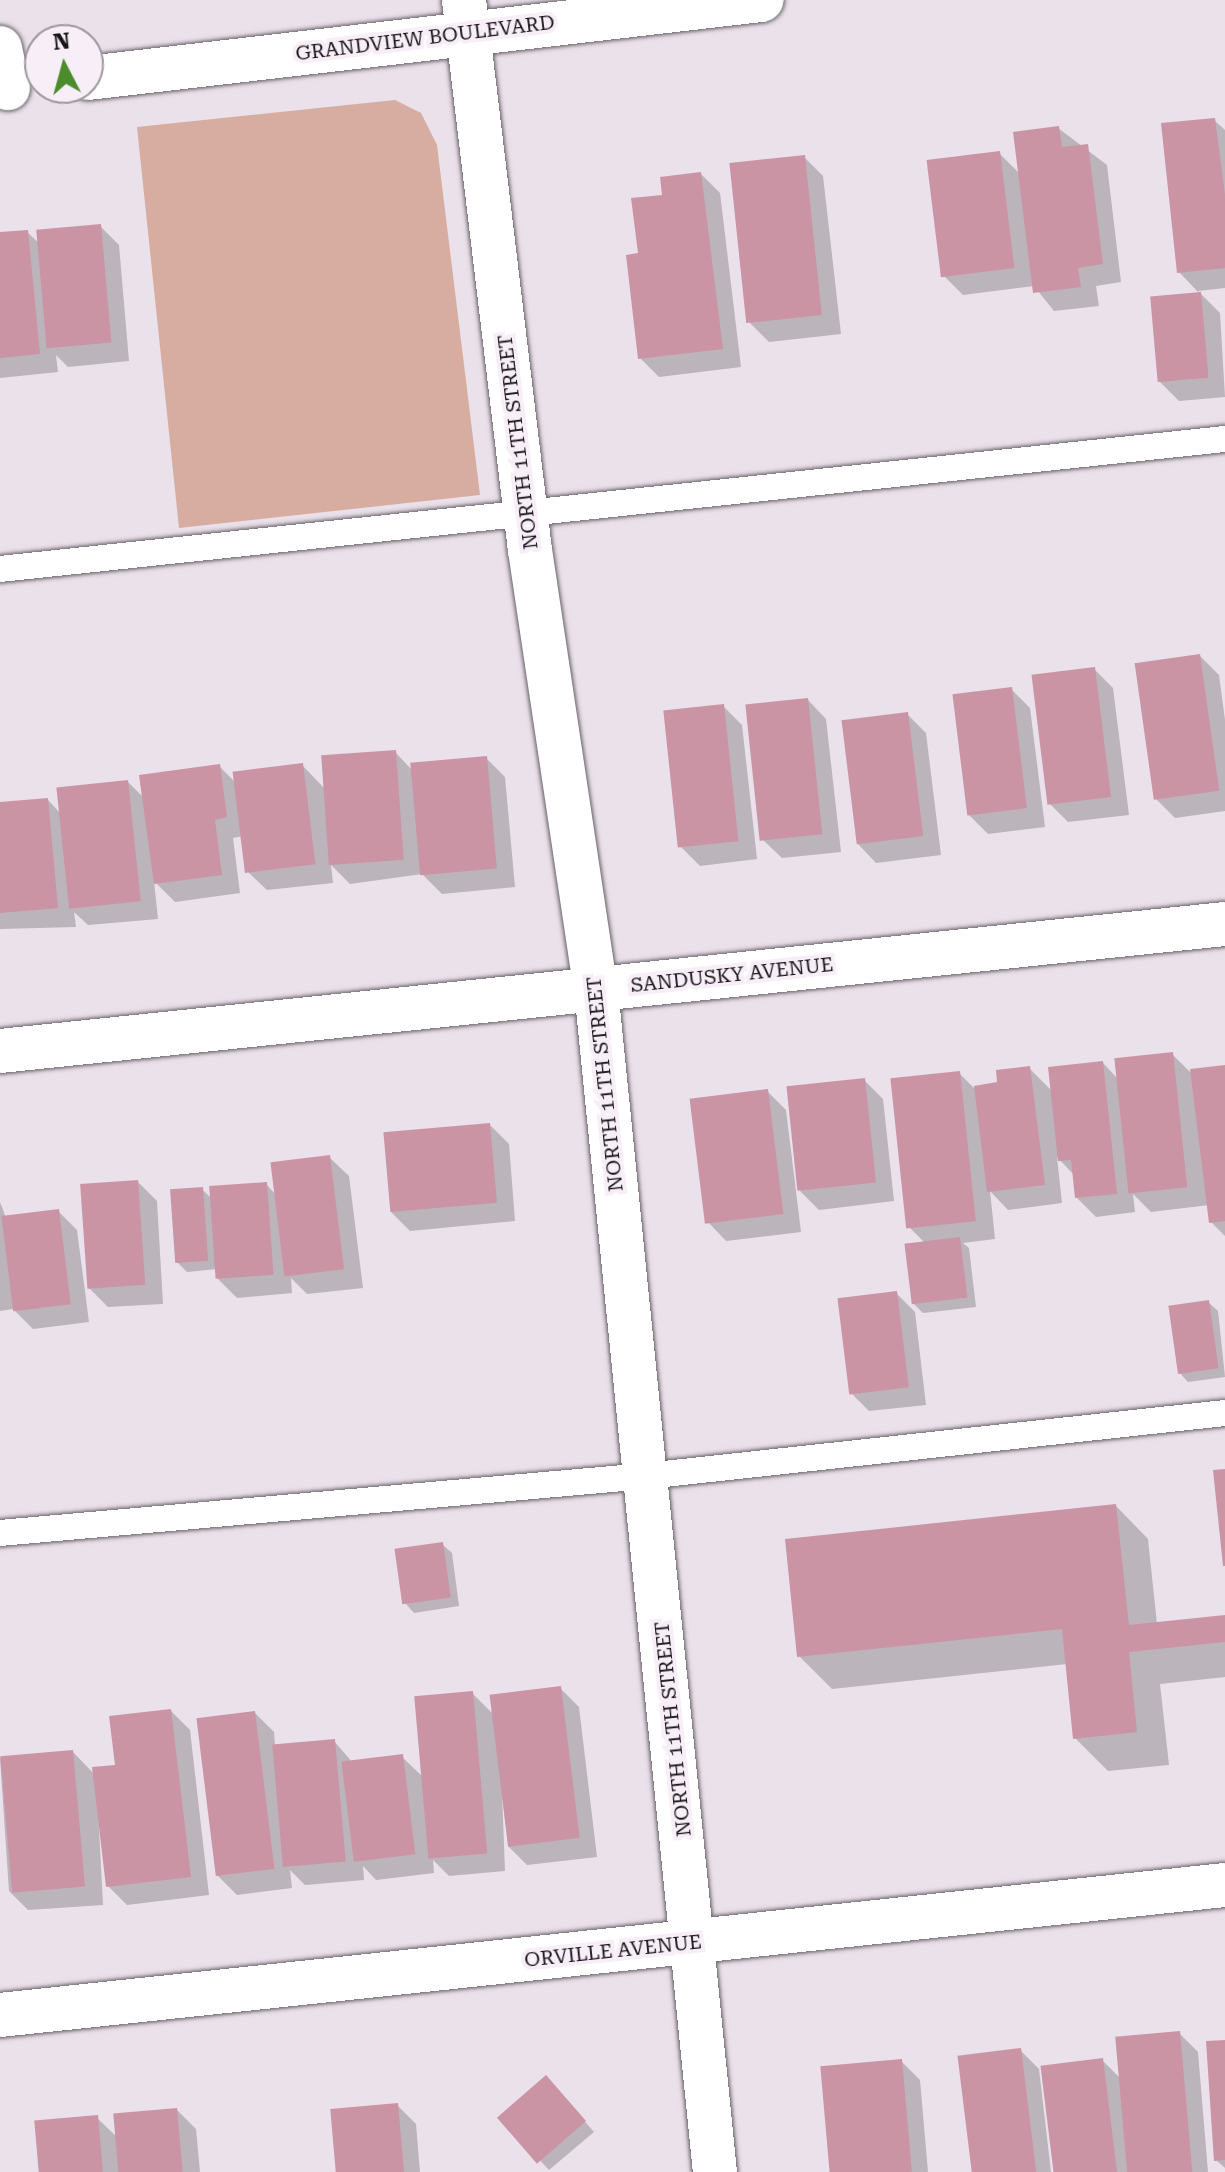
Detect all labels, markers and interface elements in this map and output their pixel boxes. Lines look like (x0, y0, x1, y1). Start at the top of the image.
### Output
street label: GRANDVIEW BOULEVARD (294, 10, 556, 66)
north arrow (24, 24, 104, 104)
text: N (52, 28, 71, 55)
street label: NORTH 11TH STREET (493, 333, 543, 551)
street label: SANDUSKY AVENUE (629, 952, 835, 998)
street label: NORTH 11TH STREET (582, 975, 628, 1193)
street label: NORTH 11TH STREET (650, 1620, 696, 1838)
street label: ORVILLE AVENUE (523, 1930, 703, 1972)

